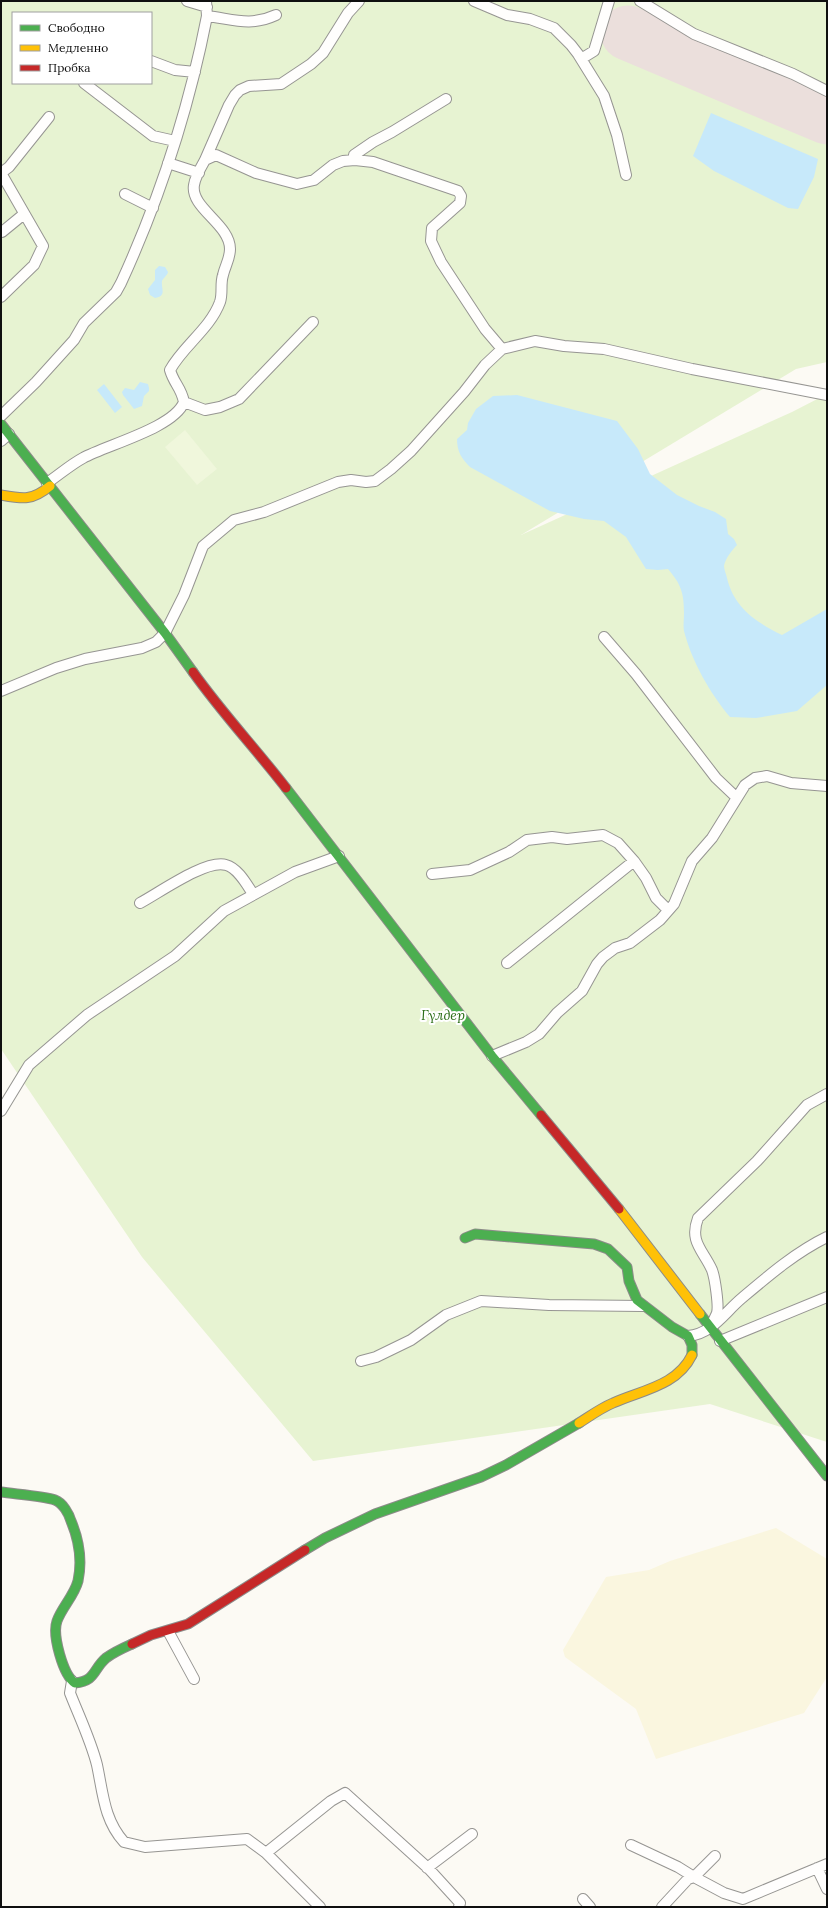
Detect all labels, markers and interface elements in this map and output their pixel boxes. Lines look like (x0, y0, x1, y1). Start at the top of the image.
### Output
legend (12, 12, 152, 84)
text: Свободно (48, 20, 105, 35)
text: Медленно (48, 40, 108, 55)
text: Пробка (48, 60, 90, 75)
park label: Гүлдер (421, 1006, 465, 1024)

